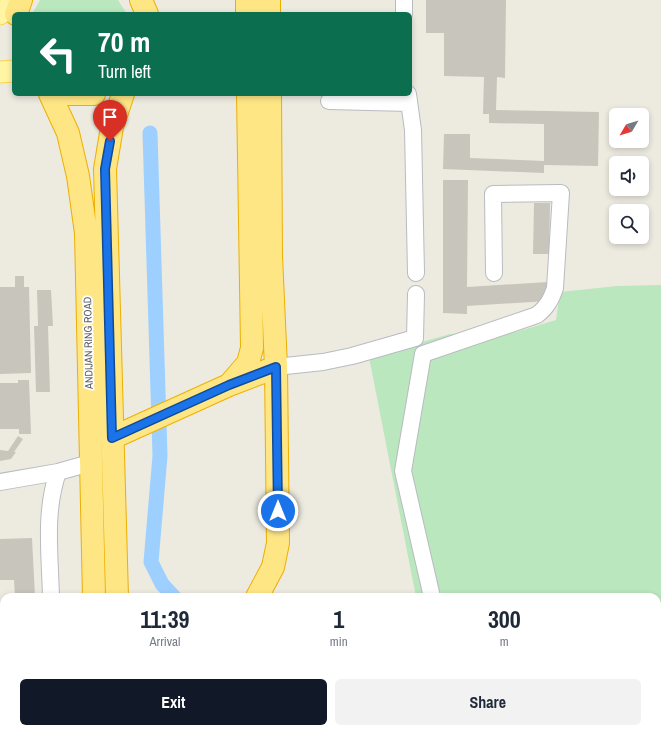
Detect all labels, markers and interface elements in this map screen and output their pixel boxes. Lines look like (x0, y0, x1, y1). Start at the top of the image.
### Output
text: 70 m (98, 23, 150, 61)
icon: left (32, 28, 84, 80)
text: Turn left (98, 59, 151, 84)
pin (93, 100, 127, 141)
icon: arrive (99, 106, 121, 128)
north arrow (609, 108, 649, 148)
map controls (609, 108, 649, 244)
button: sound (609, 156, 649, 196)
button: search (609, 204, 649, 244)
street label: ANDIJAN RING ROAD (80, 297, 96, 390)
position arrow (257, 490, 299, 532)
text: 11:39 (140, 603, 190, 635)
text: 1 (333, 603, 344, 635)
text: 300 (488, 603, 521, 635)
text: Arrival (150, 633, 180, 650)
text: min (330, 633, 348, 650)
text: m (500, 633, 509, 650)
button: Exit (20, 679, 327, 725)
button: Share (335, 679, 641, 725)

